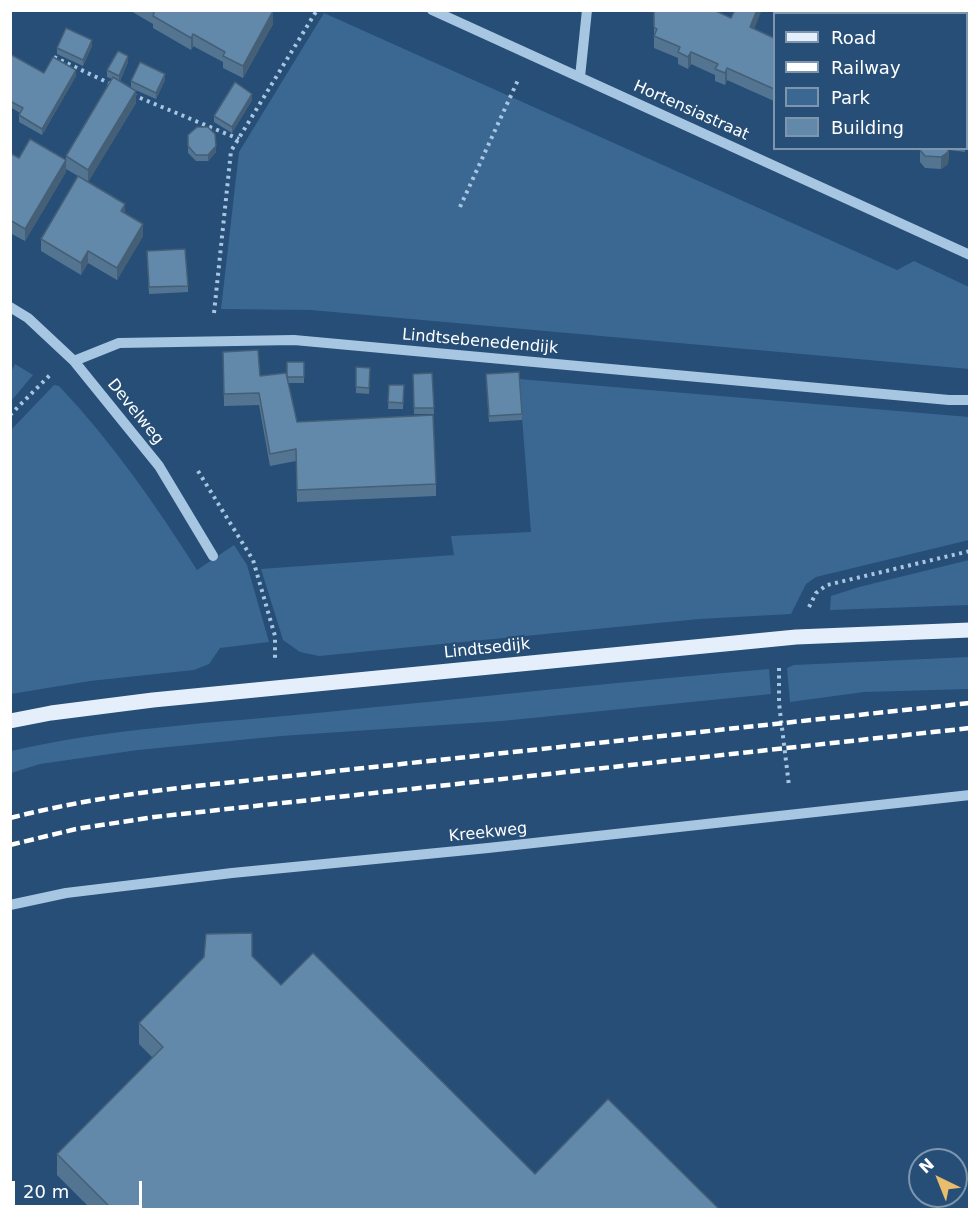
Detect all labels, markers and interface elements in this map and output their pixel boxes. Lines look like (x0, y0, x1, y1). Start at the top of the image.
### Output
legend (773, 12, 968, 150)
text: Road (831, 27, 876, 48)
text: Railway (831, 57, 901, 78)
street label: Hortensiastraat (630, 77, 752, 145)
text: Park (831, 87, 870, 108)
text: Building (831, 117, 904, 138)
street label: Lindtsebenedendijk (401, 326, 559, 358)
street label: Develweg (103, 375, 167, 449)
street label: Lindtsedijk (443, 635, 531, 663)
street label: Kreekweg (448, 819, 528, 847)
north arrow (908, 1148, 968, 1208)
text: N (915, 1154, 938, 1177)
scale bar (15, 1169, 146, 1207)
text: 20 m (23, 1181, 69, 1202)

